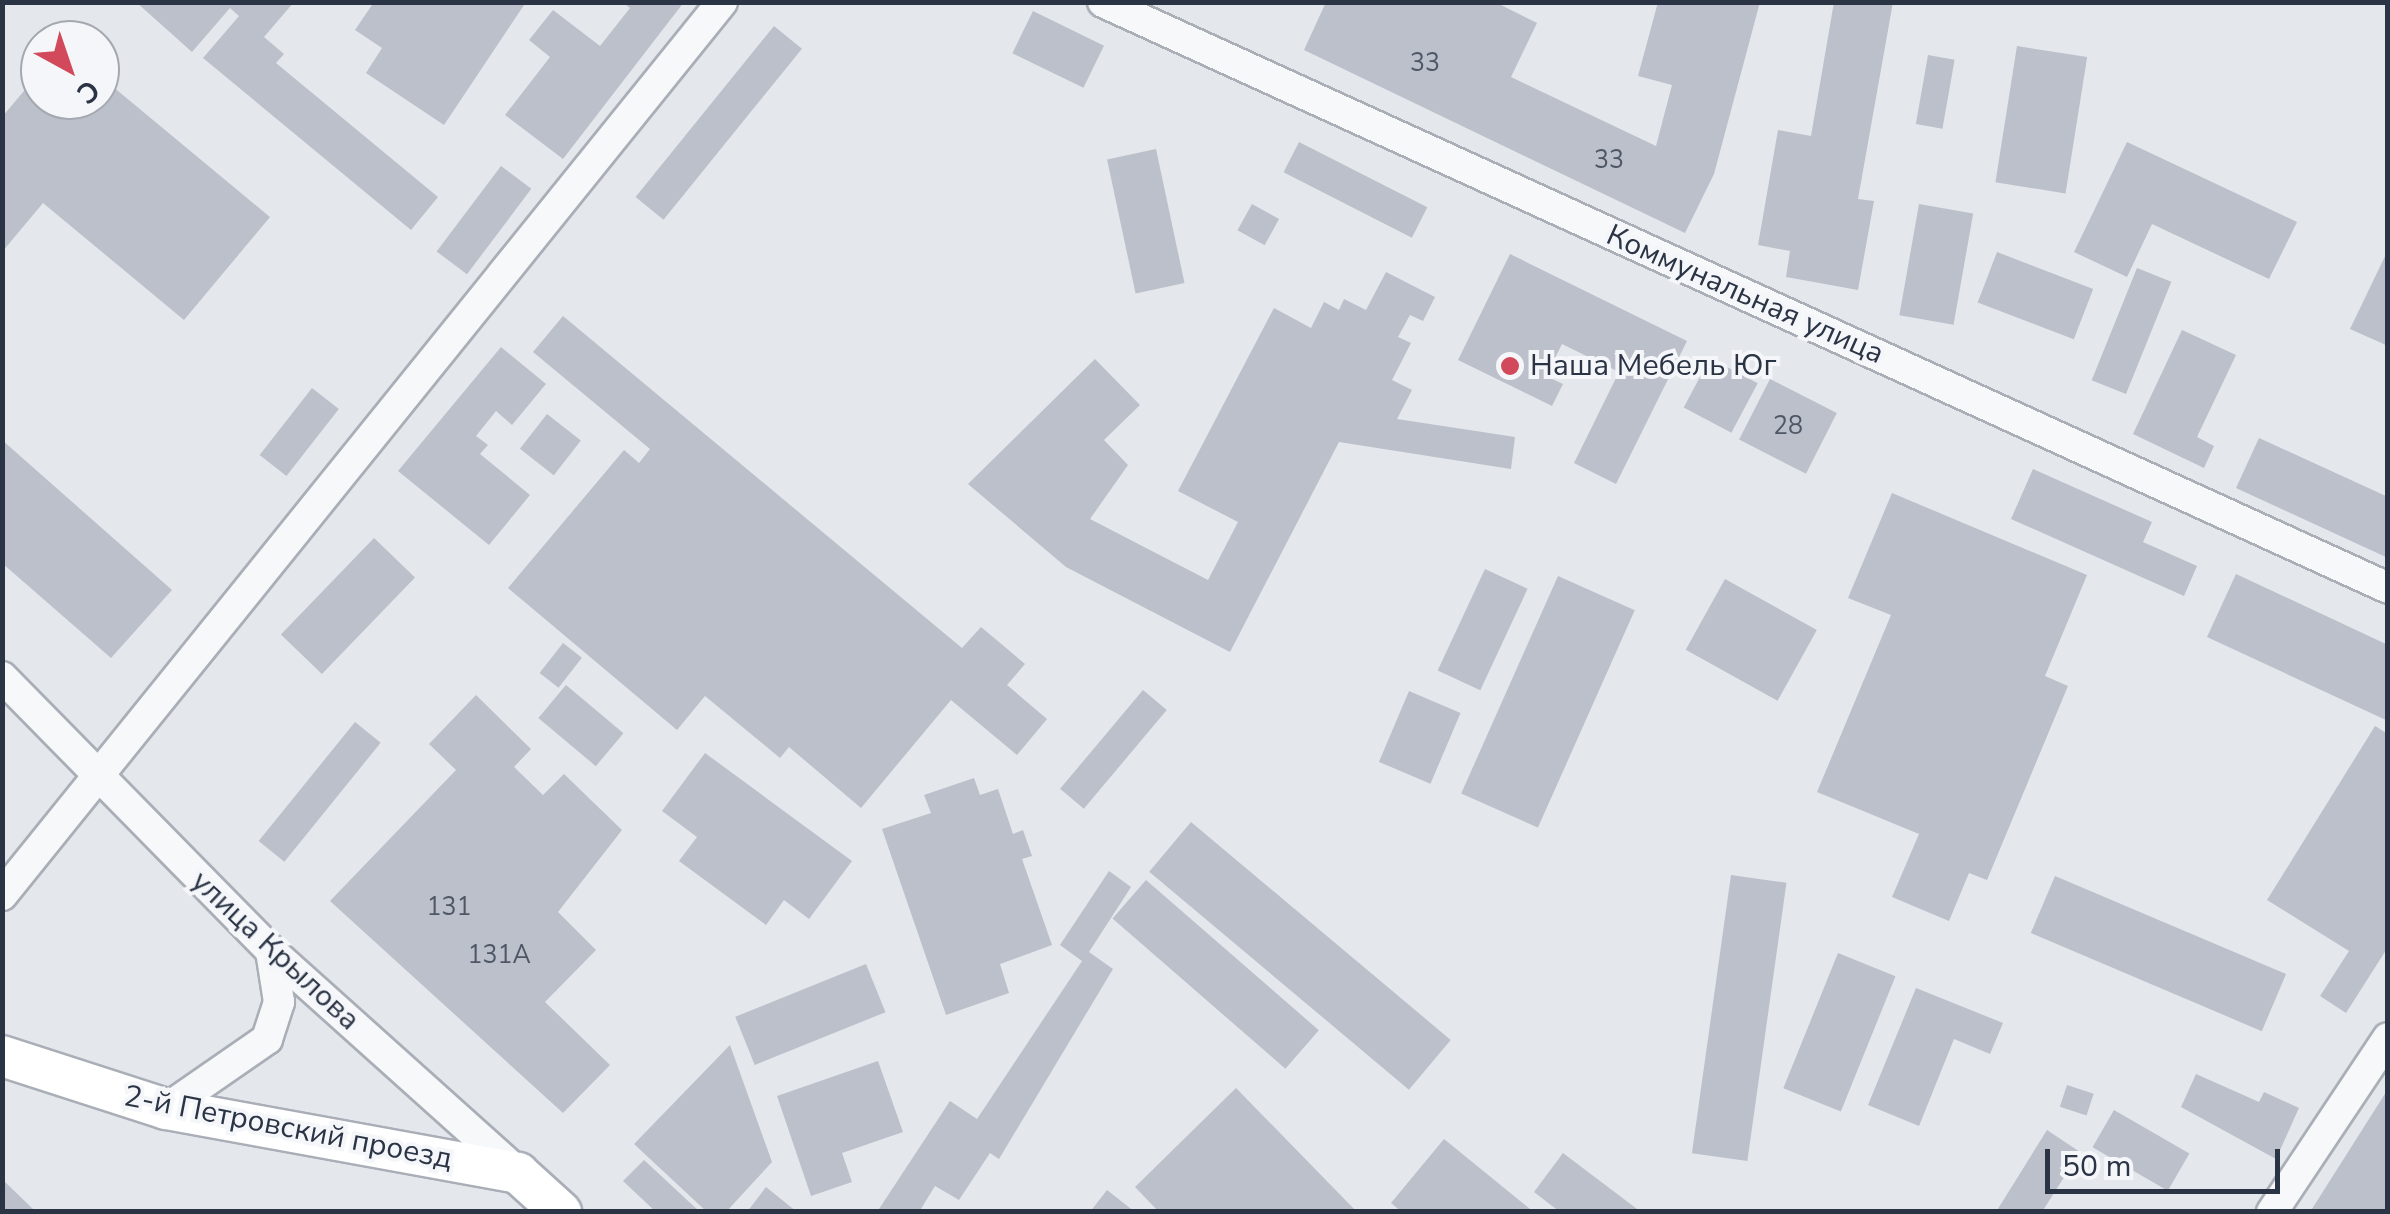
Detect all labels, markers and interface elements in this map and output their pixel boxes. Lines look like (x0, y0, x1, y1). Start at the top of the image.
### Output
north arrow (20, 20, 120, 120)
house number: 33 (1410, 48, 1440, 78)
text: С (69, 71, 108, 112)
house number: 33 (1594, 145, 1624, 175)
street label: Коммунальная улица (1601, 218, 1889, 372)
place label: Наша Мебель Юг (1530, 348, 1776, 384)
marker: Наша Мебель Юг (1499, 355, 1521, 377)
house number: 28 (1773, 411, 1803, 441)
street label: улица Крылова (183, 864, 367, 1038)
house number: 131 (427, 892, 471, 922)
house number: 131А (467, 940, 531, 970)
street label: 2-й Петровский проезд (121, 1079, 455, 1177)
scale bar (2050, 1129, 2285, 1191)
text: 50 m (2062, 1146, 2131, 1187)

